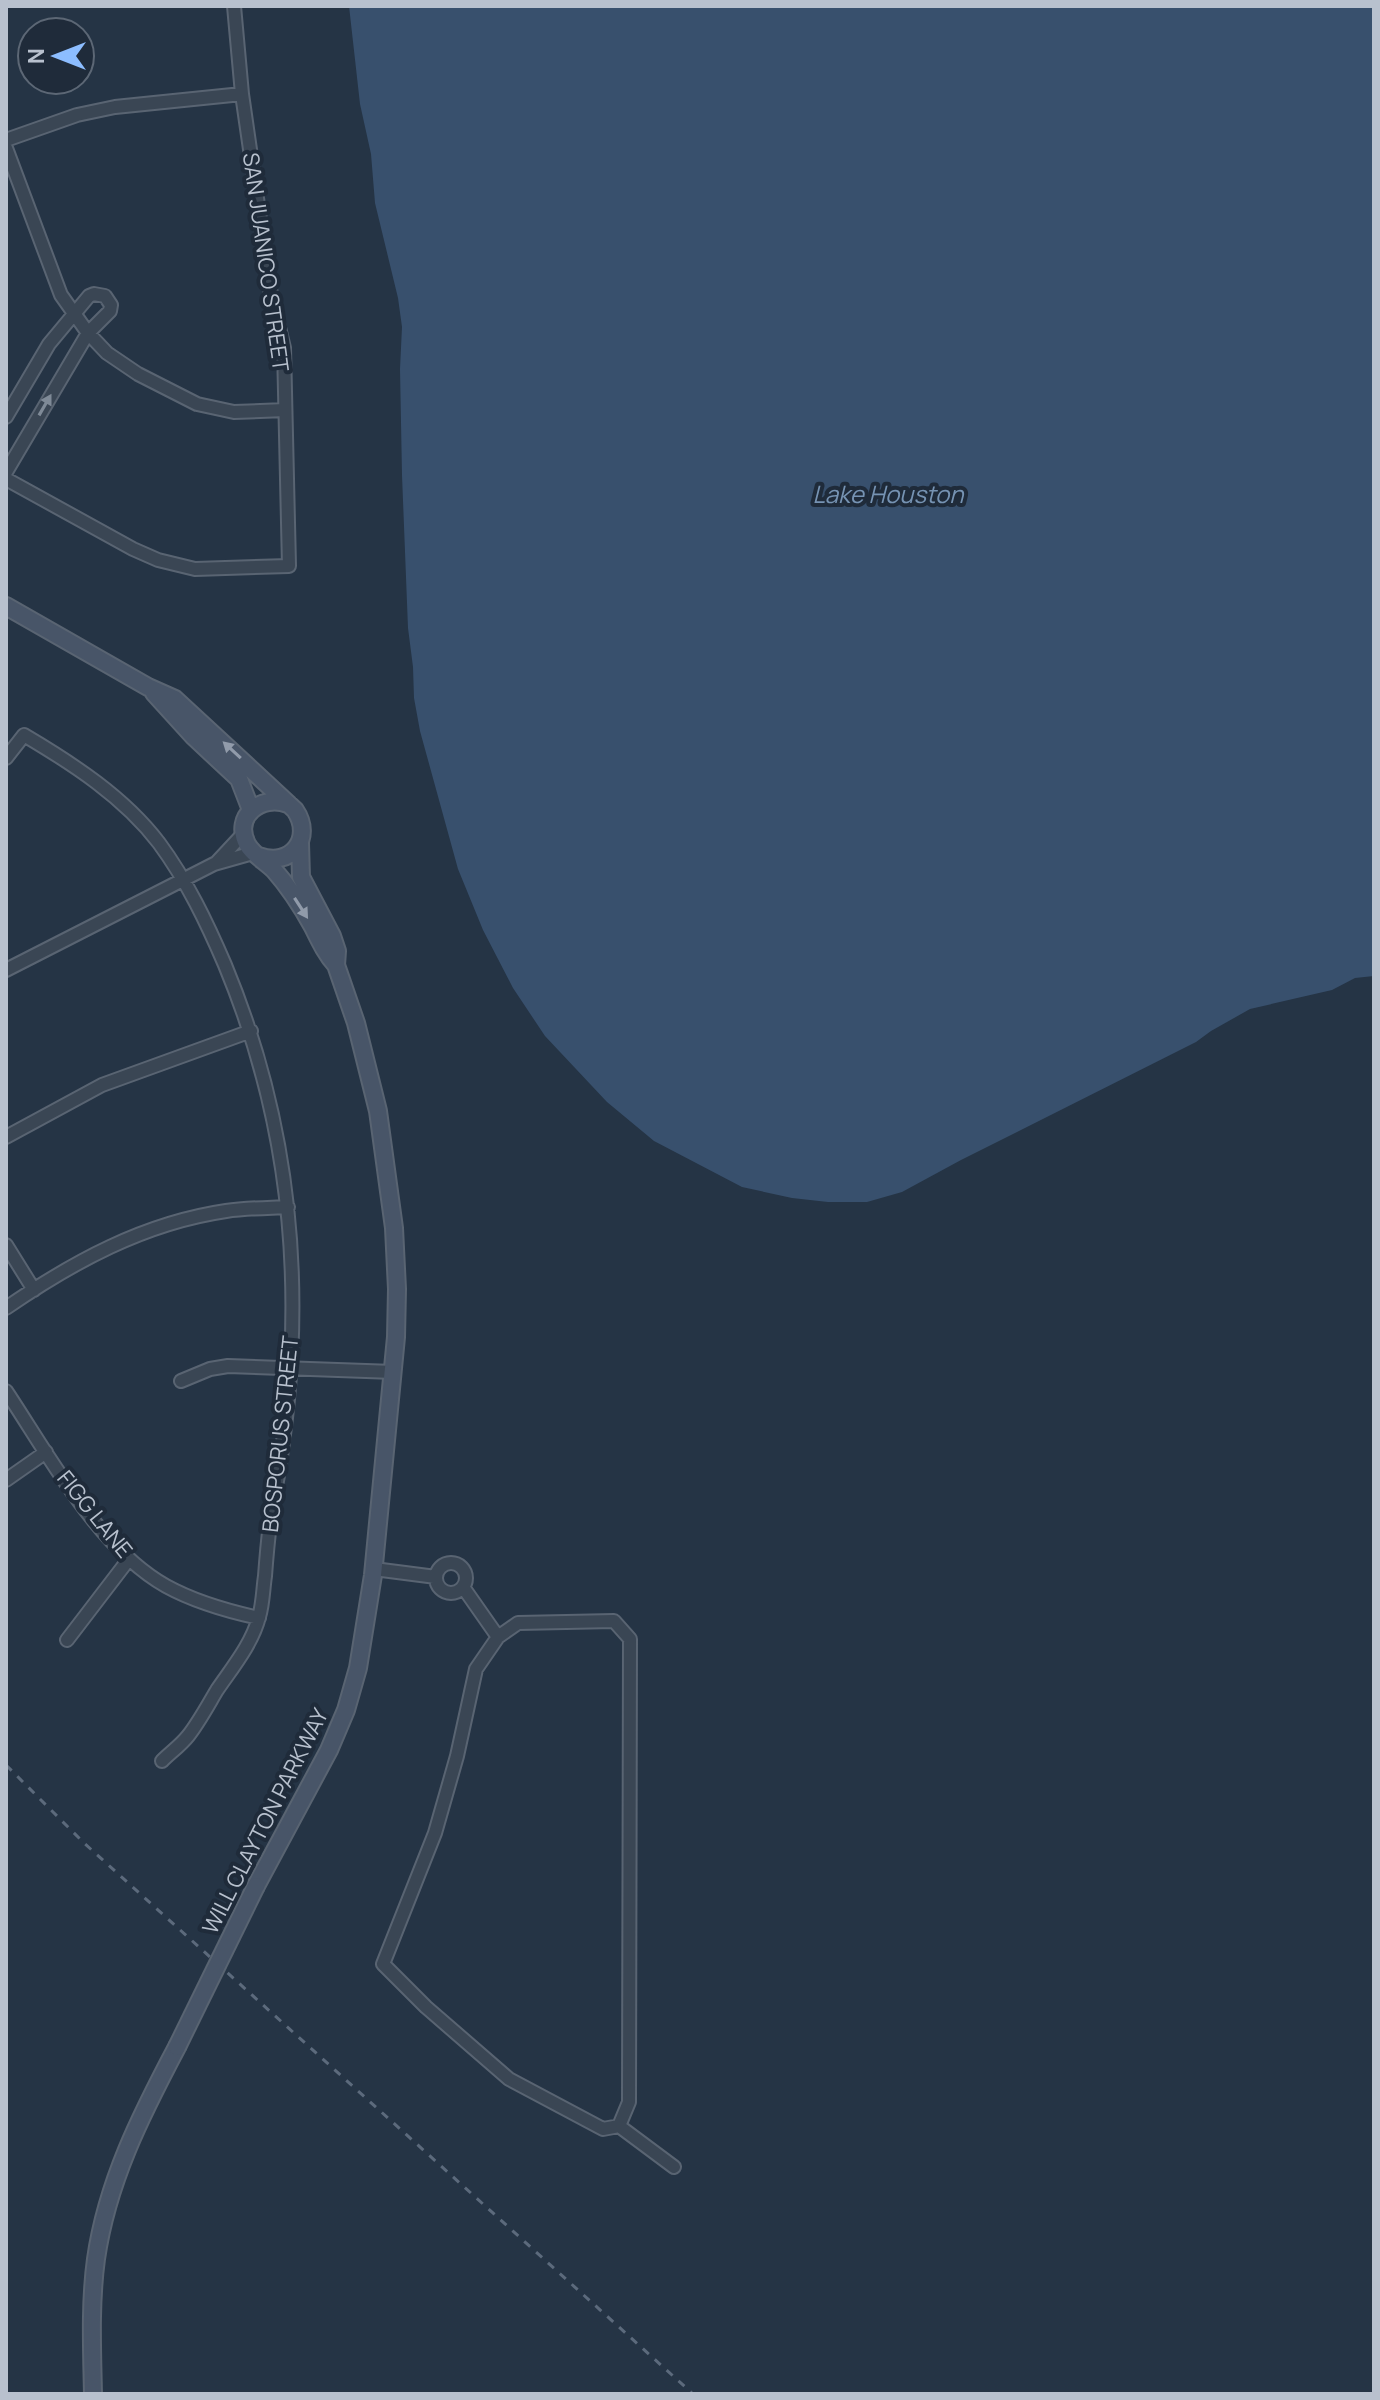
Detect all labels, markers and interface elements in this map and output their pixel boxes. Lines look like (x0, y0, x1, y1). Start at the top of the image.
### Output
north arrow (16, 16, 96, 96)
text: N (21, 48, 51, 64)
street label: SAN JUANICO STREET (236, 151, 296, 373)
one-way arrow (38, 393, 52, 416)
water label: Lake Houston (812, 477, 964, 510)
one-way arrow (222, 742, 241, 760)
one-way arrow (294, 897, 308, 919)
street label: BOSPORUS STREET (255, 1334, 305, 1534)
street label: FIGG LANE (50, 1464, 140, 1564)
street label: WILL CLAYTON PARKWAY (195, 1702, 335, 1939)

